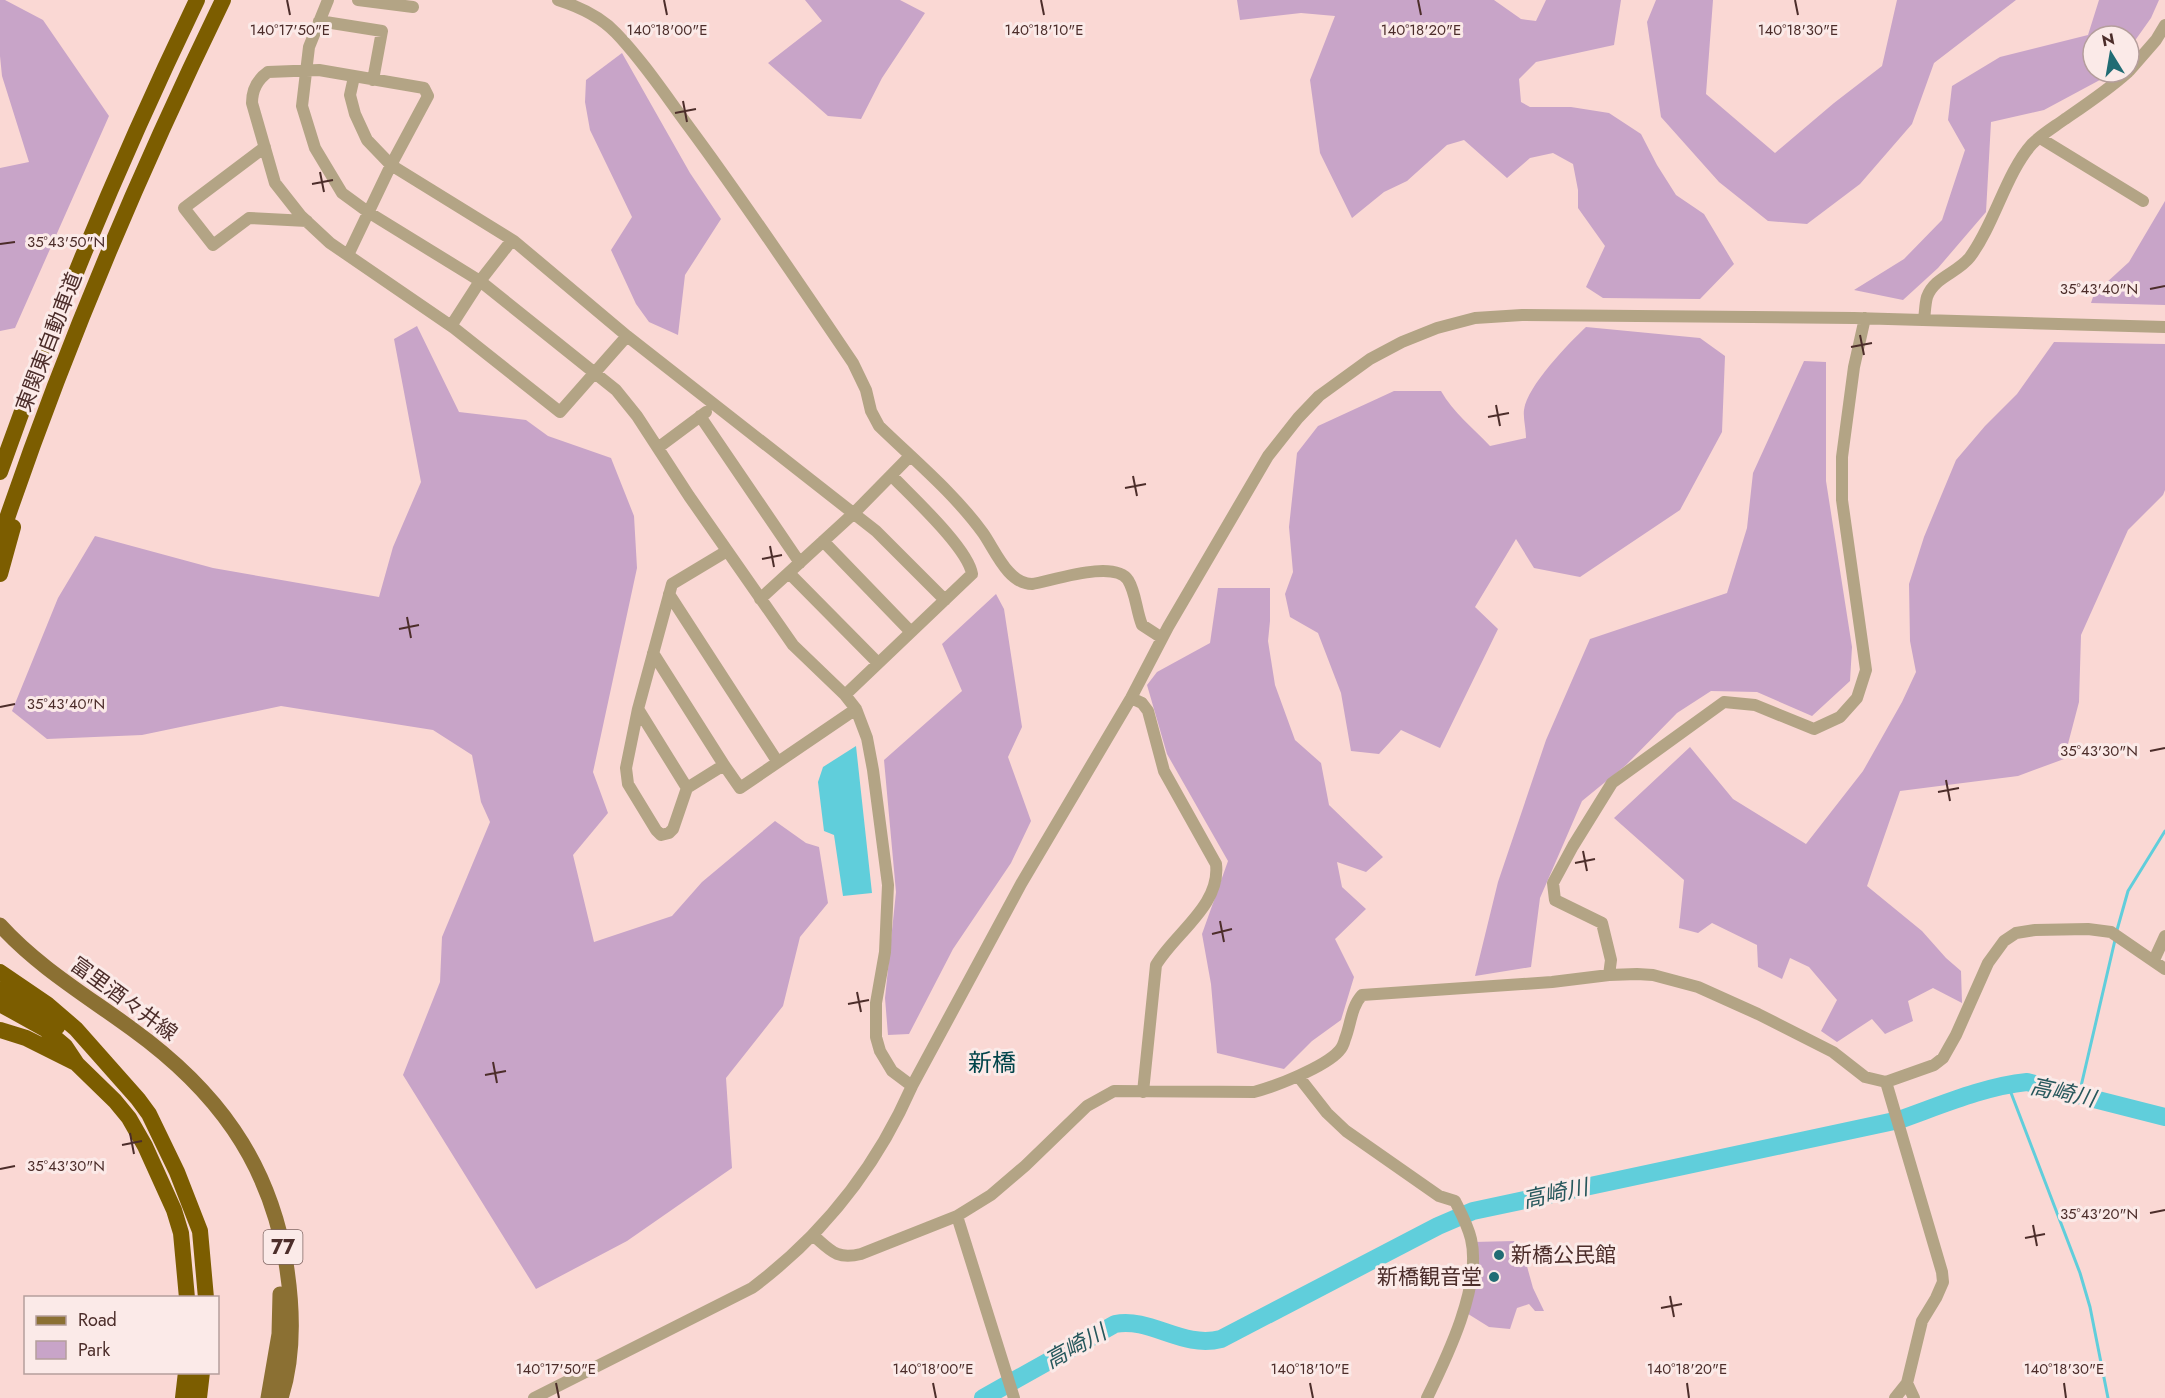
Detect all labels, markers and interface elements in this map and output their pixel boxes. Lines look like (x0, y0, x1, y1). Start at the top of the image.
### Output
text: 140°17'50"E (250, 19, 330, 41)
text: 140°18'00"E (626, 19, 708, 41)
text: 140°18'10"E (1005, 19, 1083, 41)
text: 140°18'20"E (1381, 19, 1461, 41)
text: 140°18'30"E (1758, 19, 1838, 41)
north arrow (2081, 24, 2141, 84)
text: N (2100, 27, 2117, 52)
text: 35°43'50"N (27, 231, 105, 253)
street label: 東関東自動車道 (9, 268, 89, 416)
text: 35°43'40"N (2060, 278, 2138, 300)
text: 35°43'40"N (27, 693, 105, 715)
text: 35°43'30"N (2060, 740, 2138, 762)
street label: 富里酒々井線 (64, 950, 184, 1048)
district label: 新橋 (968, 1045, 1016, 1080)
water label: 高崎川 (2027, 1069, 2101, 1115)
text: 35°43'30"N (27, 1155, 105, 1177)
water label: 高崎川 (1519, 1170, 1593, 1216)
text: 35°43'20"N (2060, 1203, 2138, 1225)
road number: 77 (264, 1230, 302, 1264)
place label: 新橋公民館 (1511, 1240, 1616, 1270)
marker: 新橋公民館 (1492, 1248, 1506, 1262)
place label: 新橋観音堂 (1377, 1262, 1482, 1292)
marker: 新橋観音堂 (1487, 1270, 1501, 1284)
legend (24, 1296, 219, 1374)
text: Road (78, 1307, 117, 1333)
water label: 高崎川 (1038, 1315, 1113, 1376)
text: Park (78, 1337, 110, 1363)
text: 140°17'50"E (516, 1358, 596, 1380)
text: 140°18'00"E (892, 1358, 974, 1380)
text: 140°18'10"E (1271, 1358, 1349, 1380)
text: 140°18'20"E (1647, 1358, 1727, 1380)
text: 140°18'30"E (2024, 1358, 2104, 1380)

